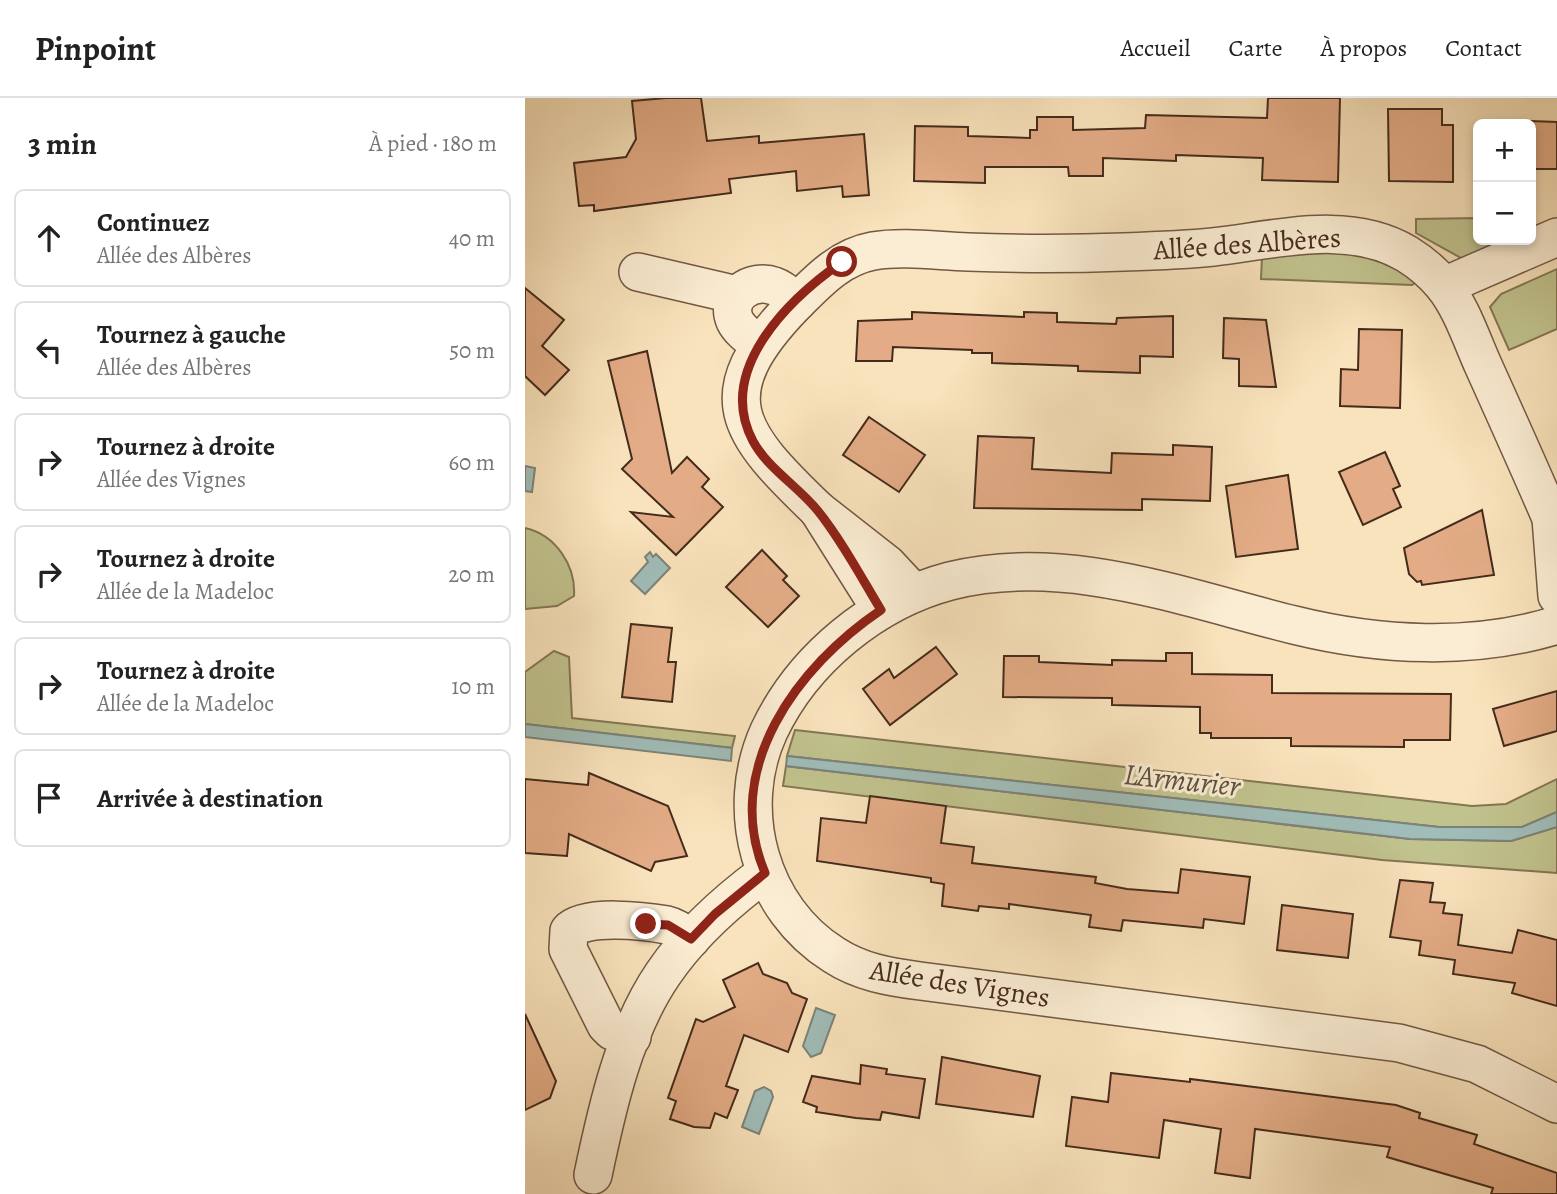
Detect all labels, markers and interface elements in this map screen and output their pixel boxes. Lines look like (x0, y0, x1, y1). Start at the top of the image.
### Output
text: Pinpoint (35, 26, 156, 71)
text: Accueil (1120, 32, 1190, 64)
text: Carte (1228, 32, 1283, 64)
text: À propos (1321, 32, 1407, 64)
text: Contact (1445, 32, 1522, 64)
map controls (1473, 119, 1536, 245)
button: + (1473, 119, 1536, 182)
text: 3 min (28, 124, 97, 164)
text: À pied · 180 m (369, 128, 497, 159)
button: − (1473, 182, 1536, 245)
text: Continuez (97, 205, 210, 240)
street label: Allée des Albères (1151, 218, 1342, 270)
icon: ahead (30, 219, 68, 257)
text: 40 m (449, 223, 495, 254)
text: Allée des Albères (97, 240, 252, 271)
route start (826, 246, 857, 277)
text: Tournez à gauche (97, 317, 286, 352)
icon: left (30, 331, 68, 369)
text: 50 m (449, 335, 495, 366)
text: Allée des Albères (97, 352, 252, 383)
text: Tournez à droite (97, 429, 275, 464)
icon: right (30, 443, 68, 481)
text: 60 m (448, 447, 495, 478)
text: Allée des Vignes (97, 464, 246, 495)
text: Tournez à droite (97, 541, 275, 576)
icon: right (30, 555, 68, 593)
text: 20 m (448, 559, 495, 590)
text: Allée de la Madeloc (97, 576, 274, 607)
text: Tournez à droite (97, 653, 275, 688)
icon: right (30, 667, 68, 705)
text: 10 m (451, 671, 495, 702)
text: Allée de la Madeloc (97, 688, 274, 719)
water label: L'Armurier (1122, 754, 1244, 806)
icon: arrive (30, 779, 68, 817)
text: Arrivée à destination (97, 781, 323, 816)
route end (630, 908, 661, 939)
street label: Allée des Vignes (866, 951, 1052, 1017)

